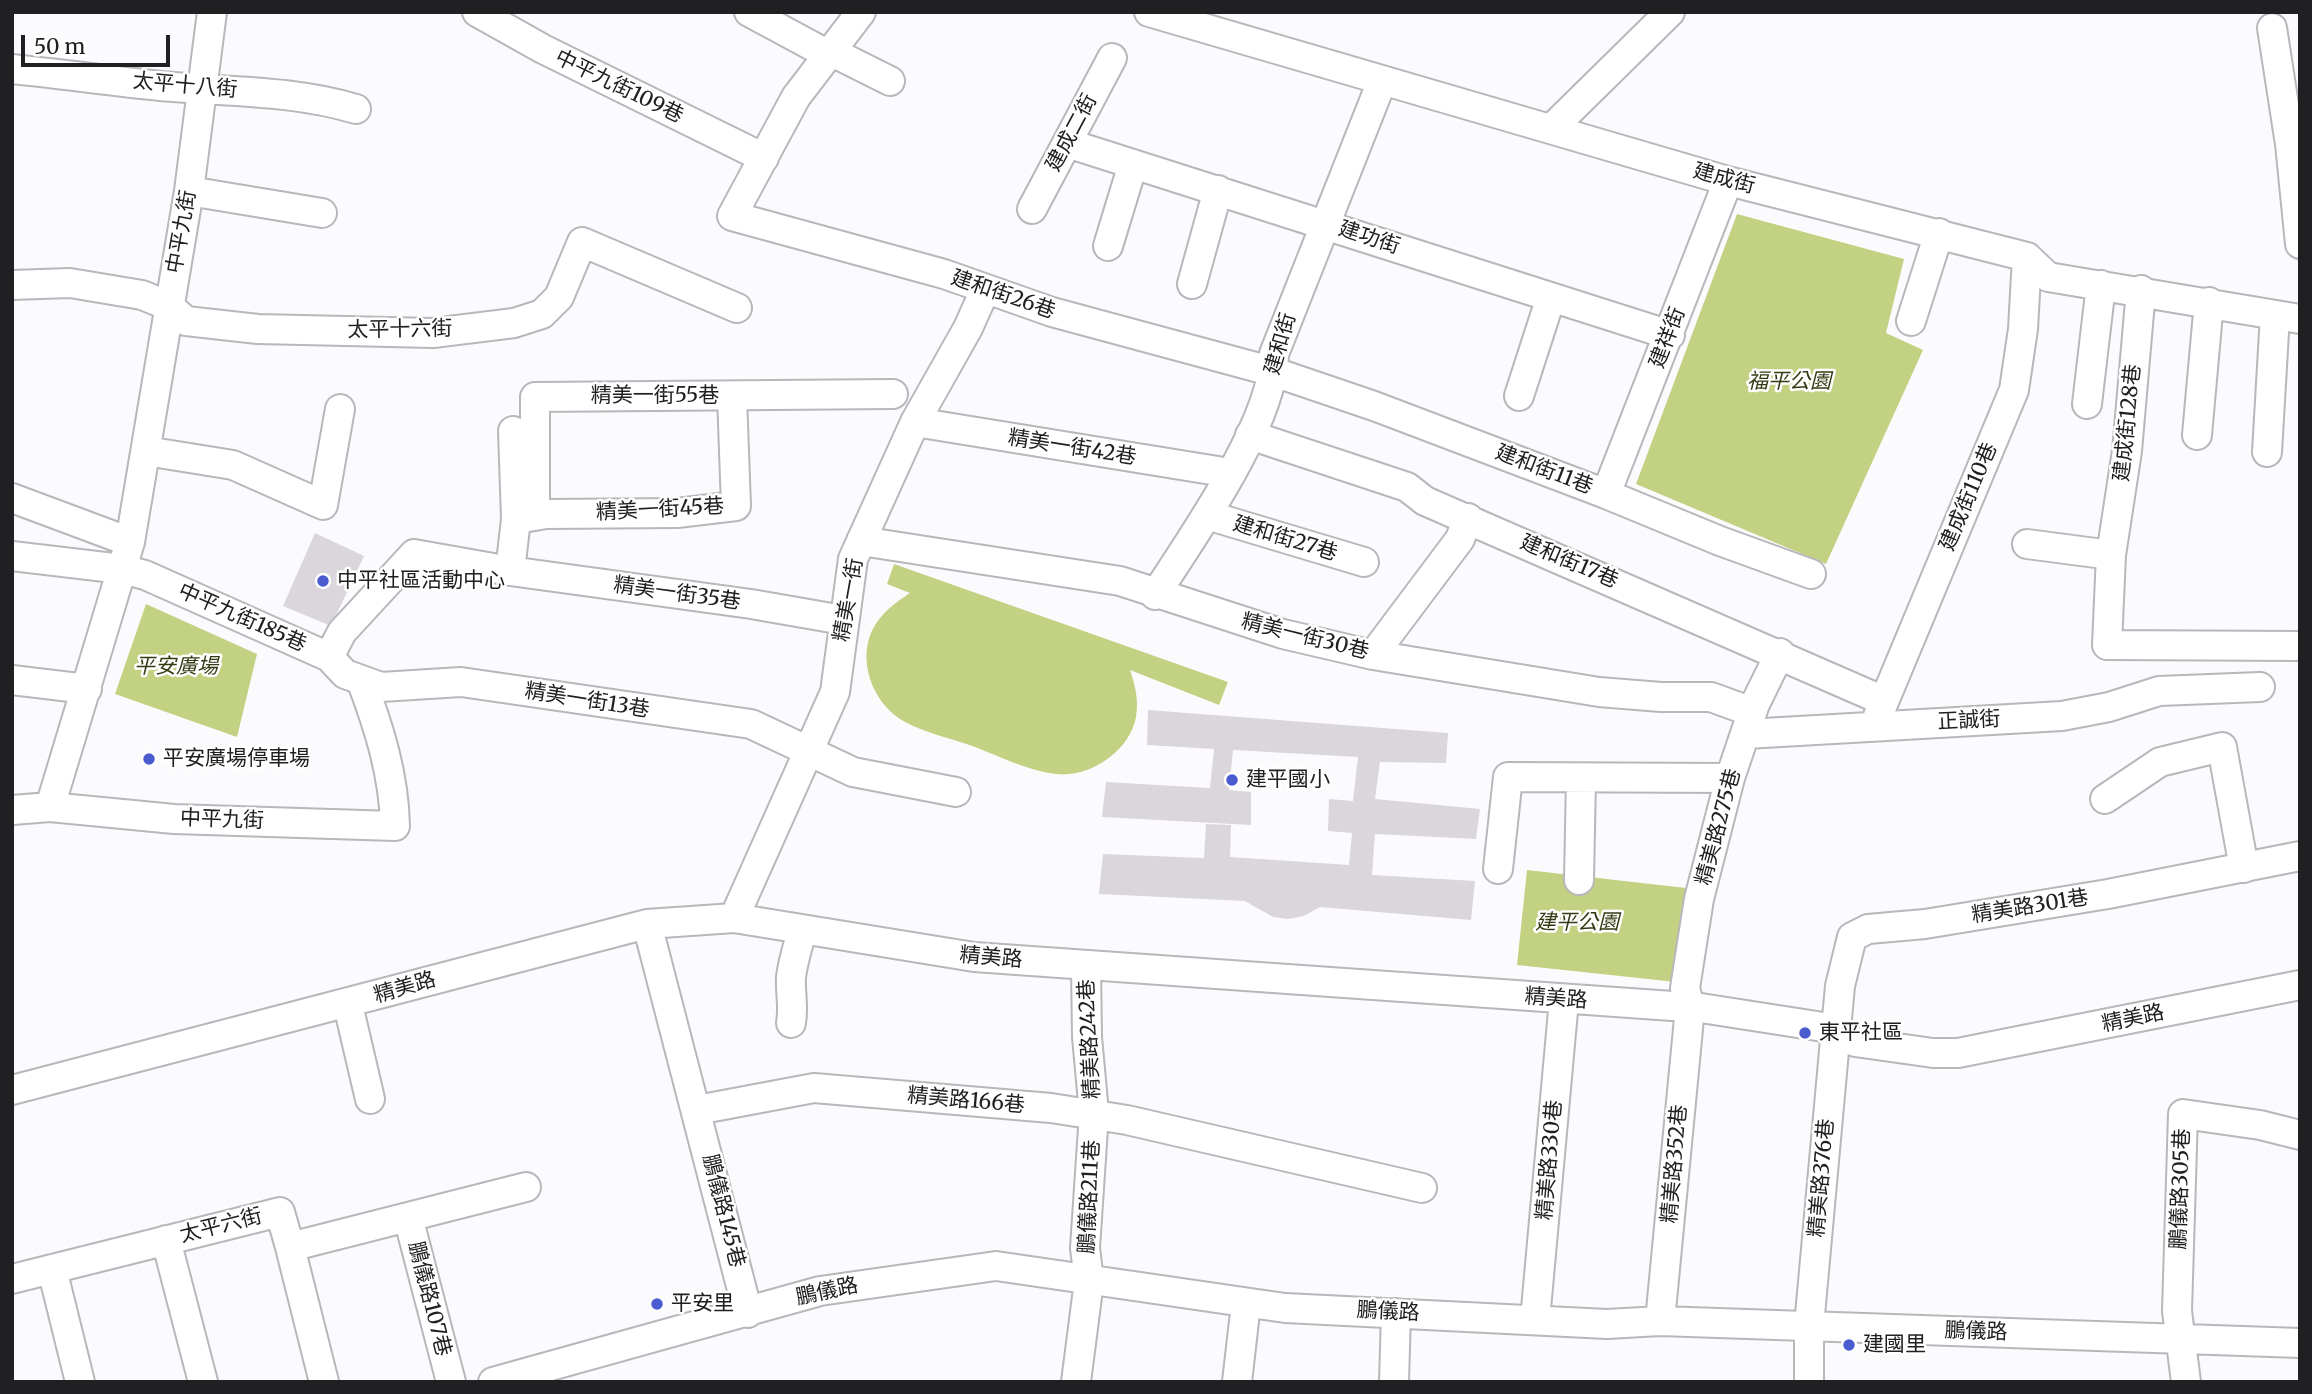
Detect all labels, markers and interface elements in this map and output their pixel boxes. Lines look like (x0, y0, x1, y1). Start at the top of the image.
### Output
scale bar (24, 21, 173, 65)
text: 50 m (34, 33, 85, 60)
street label: 中平九街109巷 (551, 45, 687, 129)
street label: 太平十八街 (132, 69, 238, 103)
street label: 建成二街 (1041, 90, 1103, 176)
street label: 建成街 (1690, 159, 1758, 199)
street label: 中平九街 (162, 188, 202, 276)
street label: 建功街 (1335, 216, 1403, 260)
street label: 建和街26巷 (948, 265, 1058, 325)
street label: 建祥街 (1645, 304, 1691, 372)
street label: 建和街 (1260, 310, 1302, 378)
street label: 太平十六街 (347, 316, 453, 344)
street label: 建成街128巷 (2109, 363, 2147, 483)
park label: 福平公園 (1747, 369, 1831, 395)
street label: 精美一街55巷 (591, 383, 719, 409)
street label: 精美一街42巷 (1006, 425, 1138, 471)
street label: 建成街110巷 (1935, 439, 2003, 555)
street label: 建和街11巷 (1492, 440, 1596, 500)
street label: 精美一街45巷 (595, 494, 725, 526)
street label: 建和街27巷 (1230, 511, 1340, 567)
street label: 建和街17巷 (1516, 530, 1622, 594)
street label: 精美一街 (829, 556, 869, 644)
place label: 中平社區活動中心 (337, 568, 505, 594)
marker: 中平社區活動中心 (315, 573, 331, 589)
street label: 精美一街35巷 (612, 573, 742, 615)
street label: 中平九街185巷 (174, 578, 310, 658)
street label: 精美一街30巷 (1239, 609, 1371, 665)
park label: 平安廣場 (134, 654, 218, 680)
street label: 精美一街13巷 (523, 679, 651, 723)
street label: 正誠街 (1937, 707, 2001, 735)
place label: 平安廣場停車場 (163, 746, 310, 772)
marker: 平安廣場停車場 (141, 751, 157, 767)
street label: 精美路275巷 (1691, 766, 1747, 888)
place label: 建平國小 (1246, 767, 1330, 793)
marker: 建平國小 (1224, 772, 1240, 788)
street label: 中平九街 (180, 806, 264, 834)
street label: 精美路301巷 (1970, 885, 2090, 929)
park label: 建平公園 (1535, 910, 1619, 936)
street label: 精美路 (959, 943, 1023, 973)
street label: 精美路 (371, 967, 439, 1009)
street label: 精美路242巷 (1074, 978, 1106, 1100)
street label: 精美路 (1524, 984, 1588, 1014)
street label: 精美路 (2100, 1000, 2166, 1038)
place label: 東平社區 (1819, 1020, 1903, 1046)
marker: 東平社區 (1797, 1025, 1813, 1041)
street label: 精美路166巷 (906, 1083, 1026, 1119)
street label: 精美路330巷 (1532, 1099, 1568, 1221)
street label: 精美路352巷 (1657, 1104, 1693, 1224)
street label: 精美路376巷 (1804, 1118, 1840, 1238)
street label: 鵬儀路305巷 (2166, 1128, 2196, 1250)
street label: 鵬儀路211巷 (1074, 1139, 1106, 1255)
street label: 鵬儀路145巷 (697, 1152, 749, 1270)
street label: 太平六街 (177, 1204, 265, 1248)
street label: 鵬儀路107巷 (403, 1239, 455, 1359)
street label: 鵬儀路 (794, 1273, 860, 1311)
place label: 平安里 (671, 1291, 734, 1317)
marker: 平安里 (649, 1296, 665, 1312)
street label: 鵬儀路 (1356, 1298, 1420, 1326)
street label: 鵬儀路 (1944, 1318, 2008, 1346)
place label: 建國里 (1863, 1332, 1926, 1358)
marker: 建國里 (1841, 1337, 1857, 1353)

